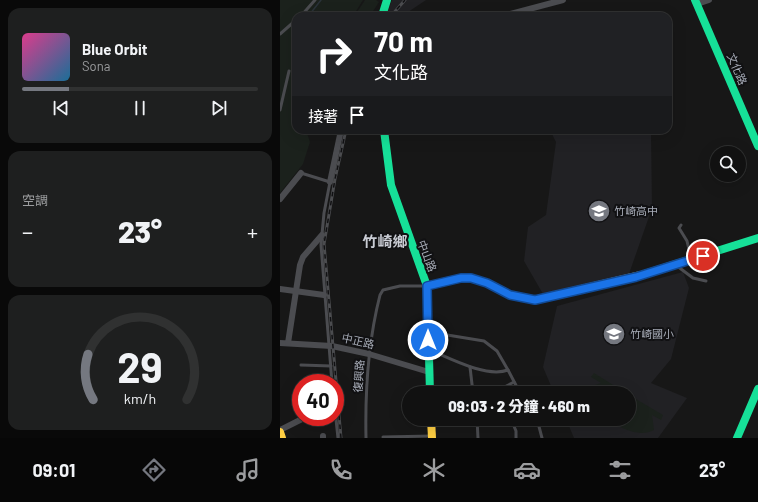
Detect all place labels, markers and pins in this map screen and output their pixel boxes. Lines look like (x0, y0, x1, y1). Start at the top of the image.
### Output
school or university icon: 竹崎高中 (586, 198, 612, 224)
place label: 竹崎高中 (614, 204, 658, 217)
pin (686, 239, 720, 273)
school or university icon: 竹崎國小 (601, 321, 627, 347)
place label: 竹崎國小 (630, 327, 674, 340)

